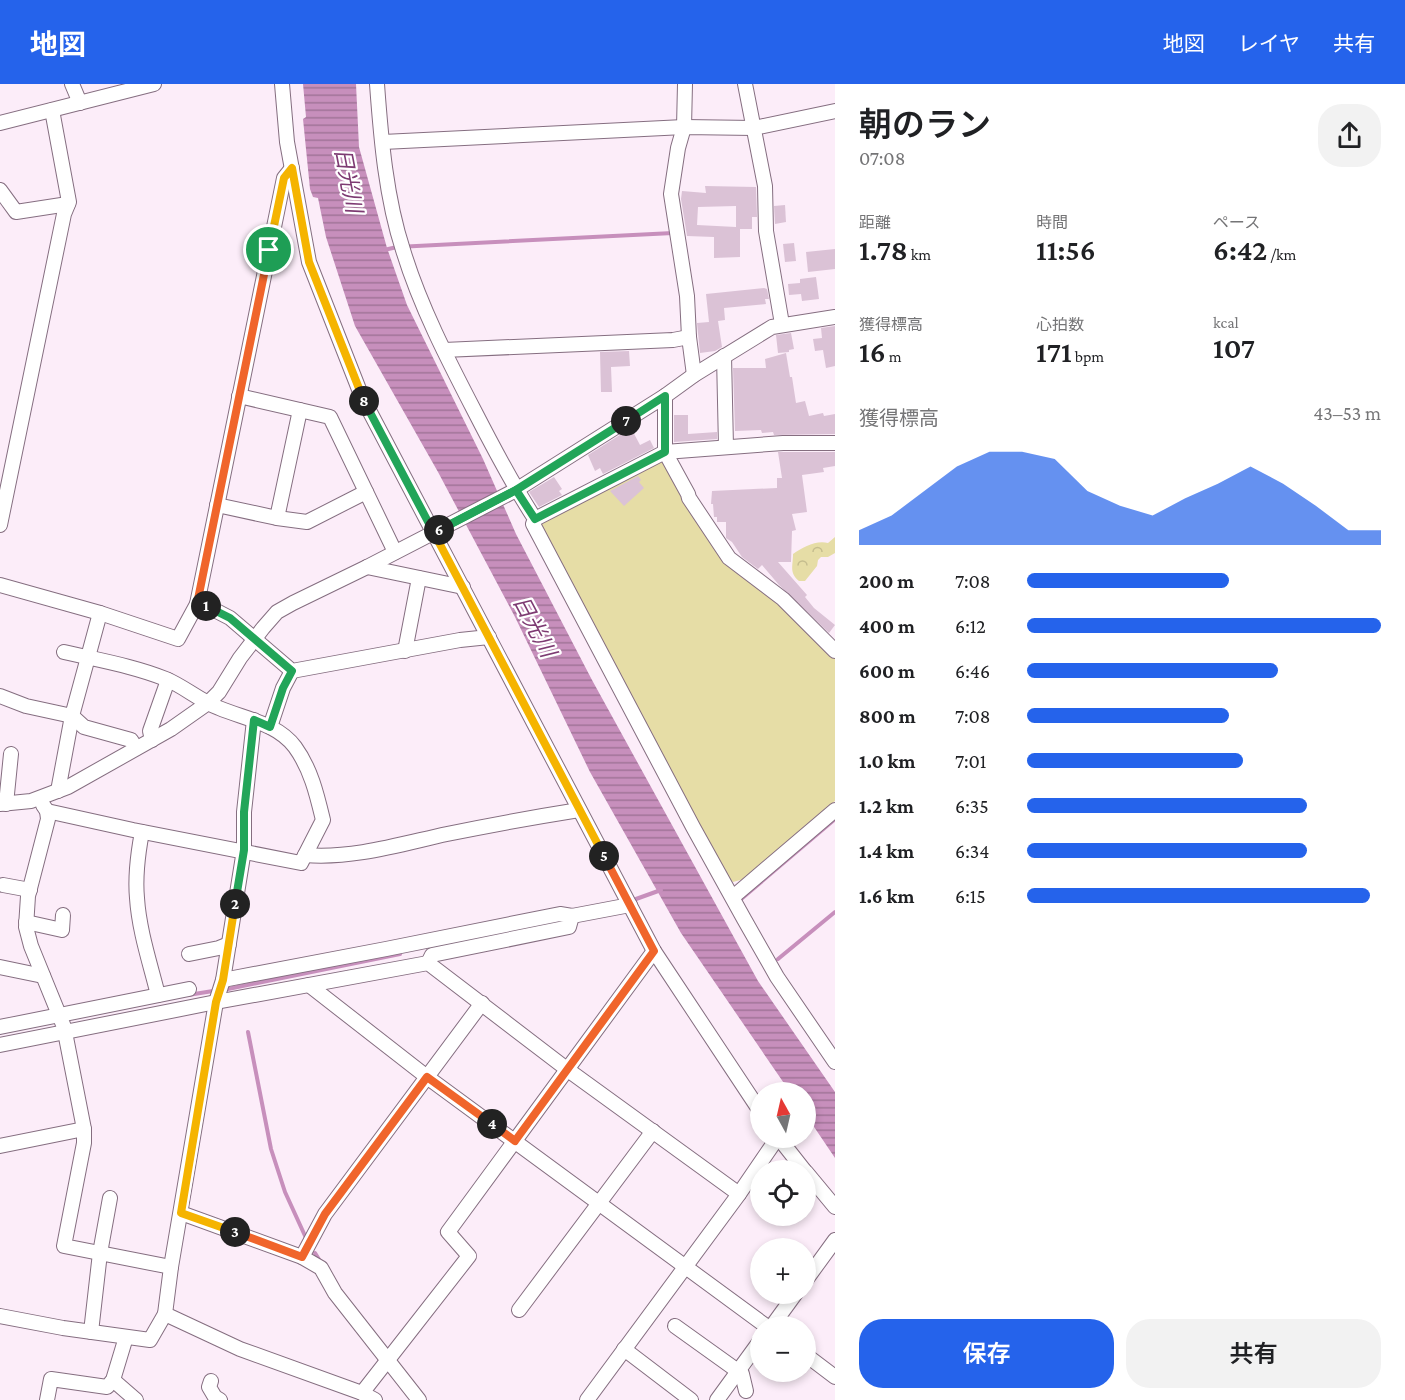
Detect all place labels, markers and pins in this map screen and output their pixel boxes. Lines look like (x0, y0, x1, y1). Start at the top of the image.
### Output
pin (243, 224, 294, 275)
pin: 8 (349, 386, 379, 416)
pin: 7 (611, 406, 641, 436)
pin: 6 (424, 515, 454, 545)
pin: 1 (191, 591, 221, 621)
pin: 5 (589, 841, 619, 871)
pin: 2 (220, 889, 250, 919)
pin: 4 (477, 1109, 507, 1139)
pin: 3 (220, 1217, 250, 1247)

